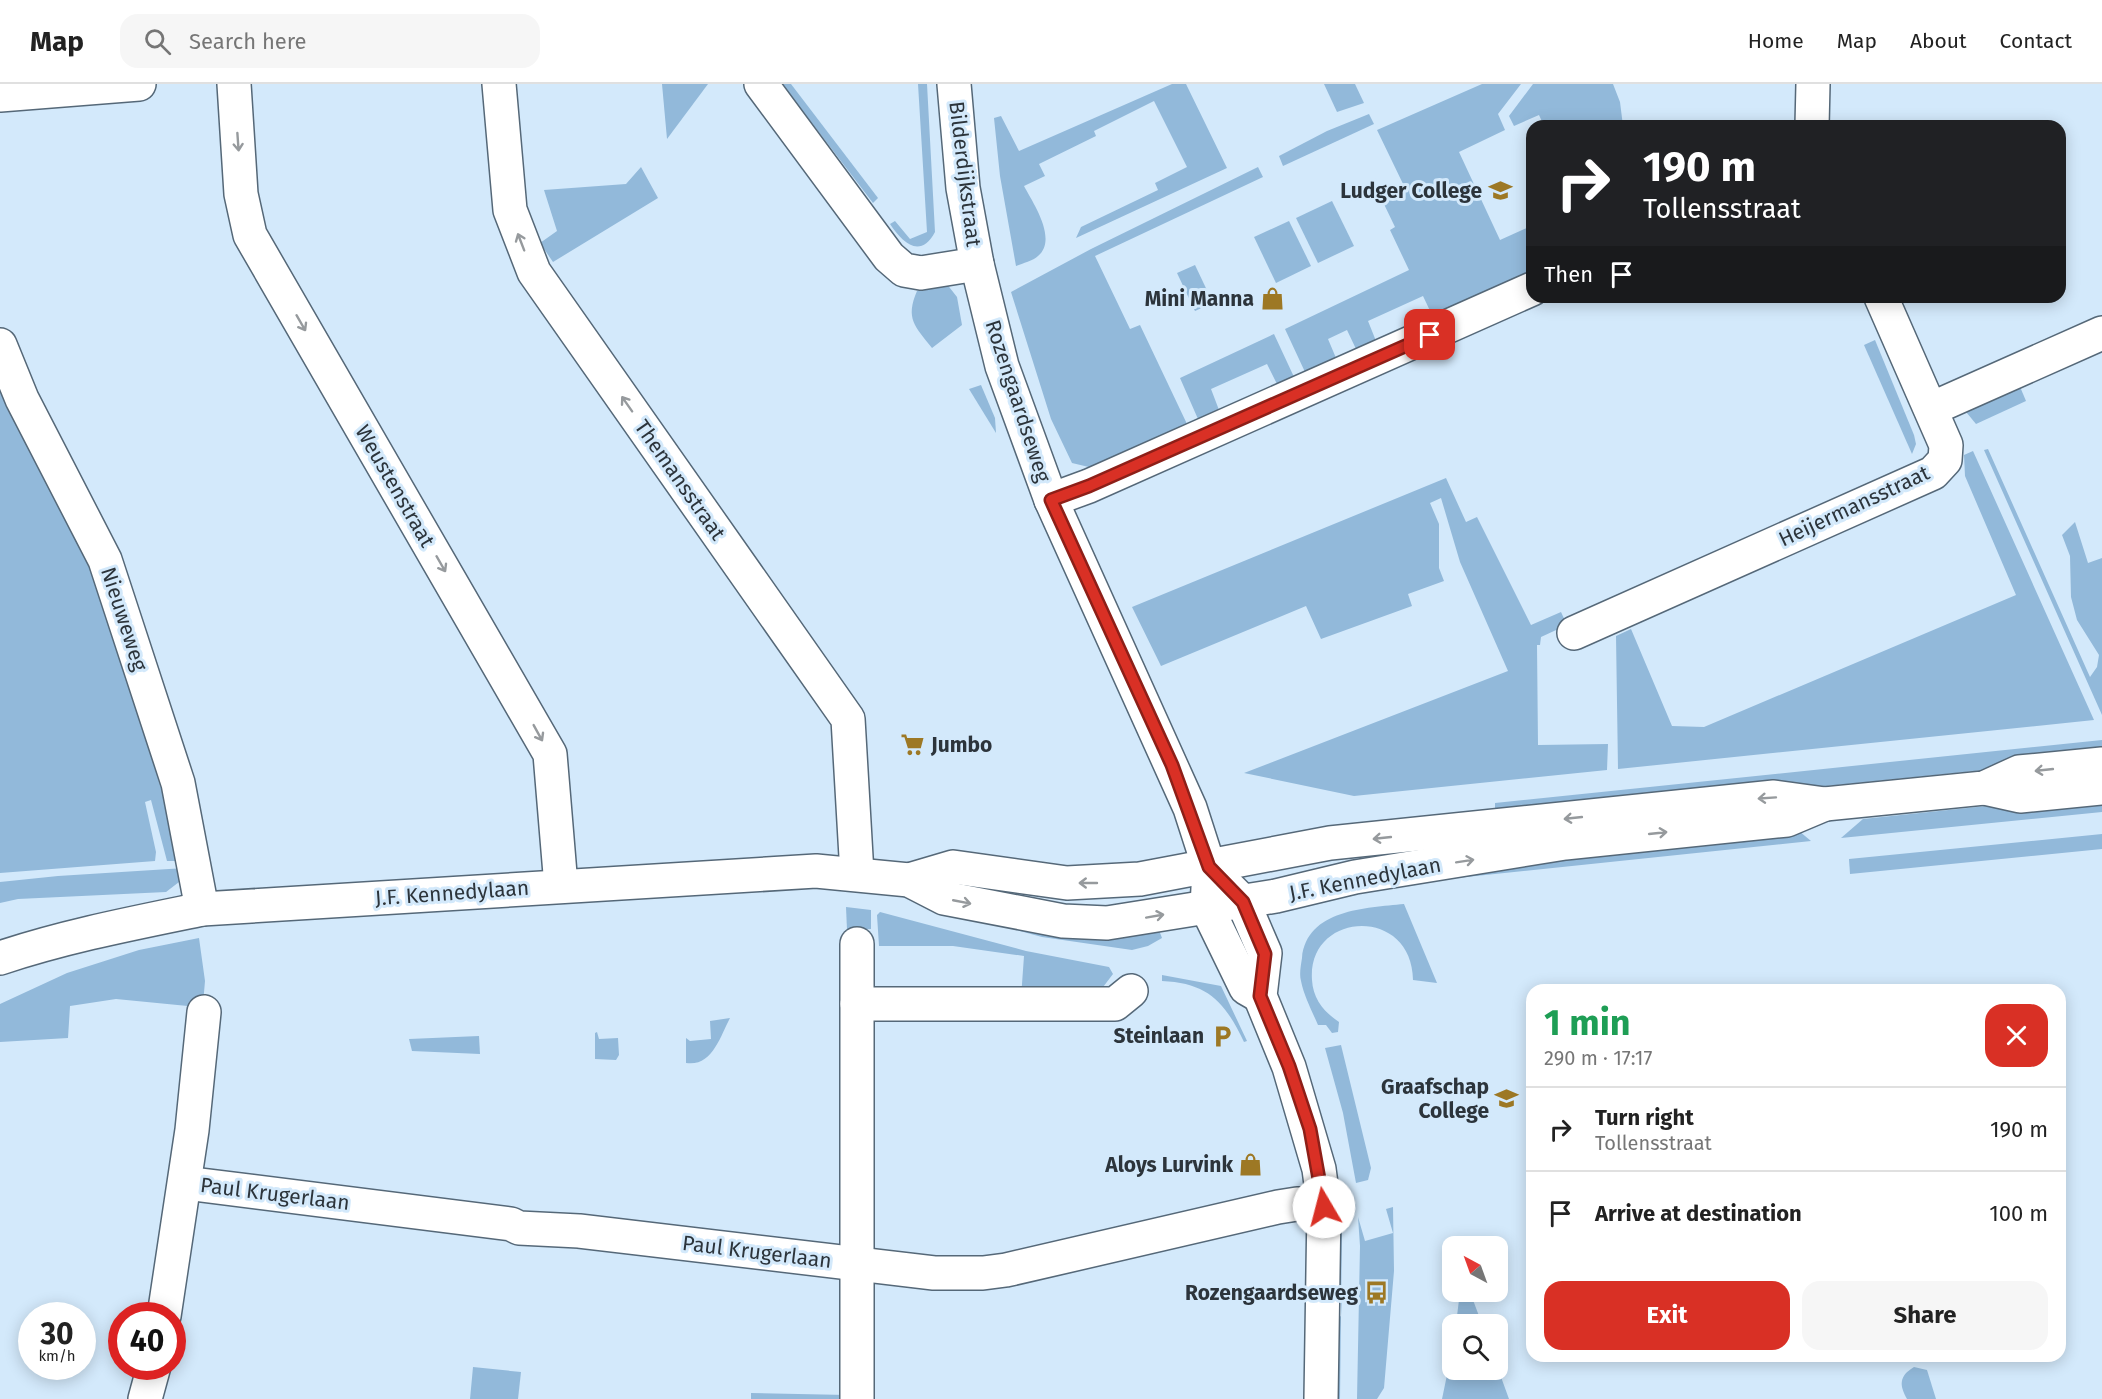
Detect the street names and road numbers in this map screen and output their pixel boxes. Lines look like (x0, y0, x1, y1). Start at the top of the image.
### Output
street label: Bilderdijkstraat (943, 100, 987, 249)
street label: Rozengaardseweg (979, 316, 1057, 486)
street label: Themansstraat (629, 415, 731, 546)
street label: Weustenstraat (350, 420, 441, 552)
street label: Heijermansstraat (1774, 459, 1934, 552)
street label: Nieuweweg (95, 564, 153, 674)
street label: J.F. Kennedylaan (1287, 852, 1443, 906)
street label: J.F. Kennedylaan (374, 875, 530, 911)
street label: Paul Krugerlaan (199, 1172, 351, 1216)
street label: Paul Krugerlaan (681, 1230, 833, 1274)

